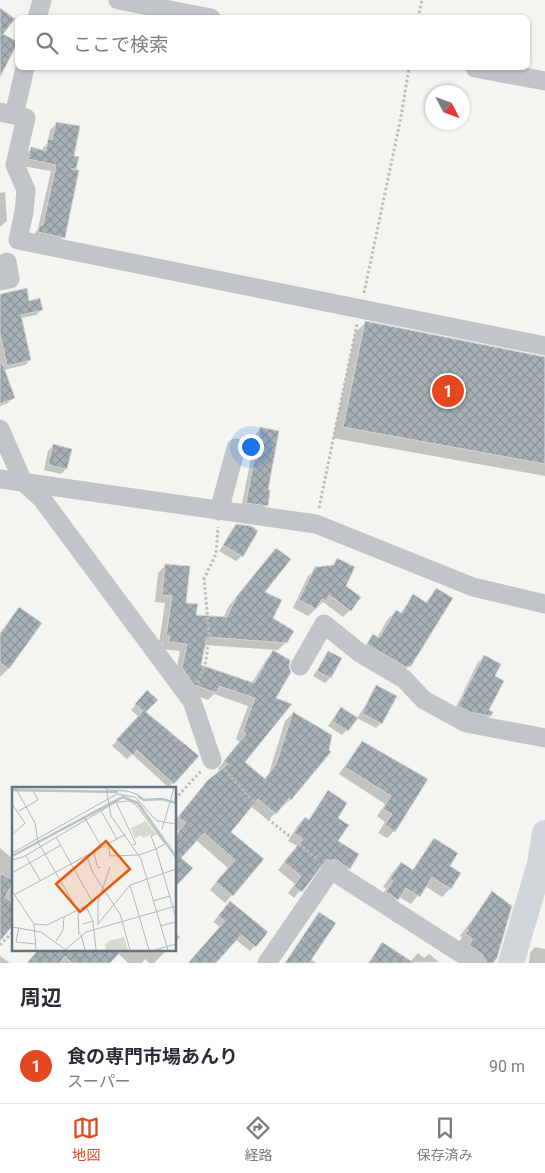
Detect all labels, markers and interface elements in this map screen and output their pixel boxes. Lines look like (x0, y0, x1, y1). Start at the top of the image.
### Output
search box (15, 15, 530, 70)
icon: search (33, 29, 61, 57)
text: ここで検索 (73, 33, 168, 56)
north arrow (425, 85, 470, 130)
pin: 1 (432, 372, 464, 410)
your location (238, 434, 264, 460)
inset map (12, 787, 176, 950)
text: 周辺 (20, 986, 62, 1010)
text: 食の専門市場あんり (67, 1045, 238, 1068)
text: 1 (31, 1057, 41, 1076)
text: 90 m (489, 1057, 525, 1076)
text: スーパー (67, 1072, 131, 1091)
tab: 地図 (72, 1114, 100, 1164)
tab: 経路 (244, 1114, 272, 1164)
tab: 保存済み (417, 1114, 473, 1164)

